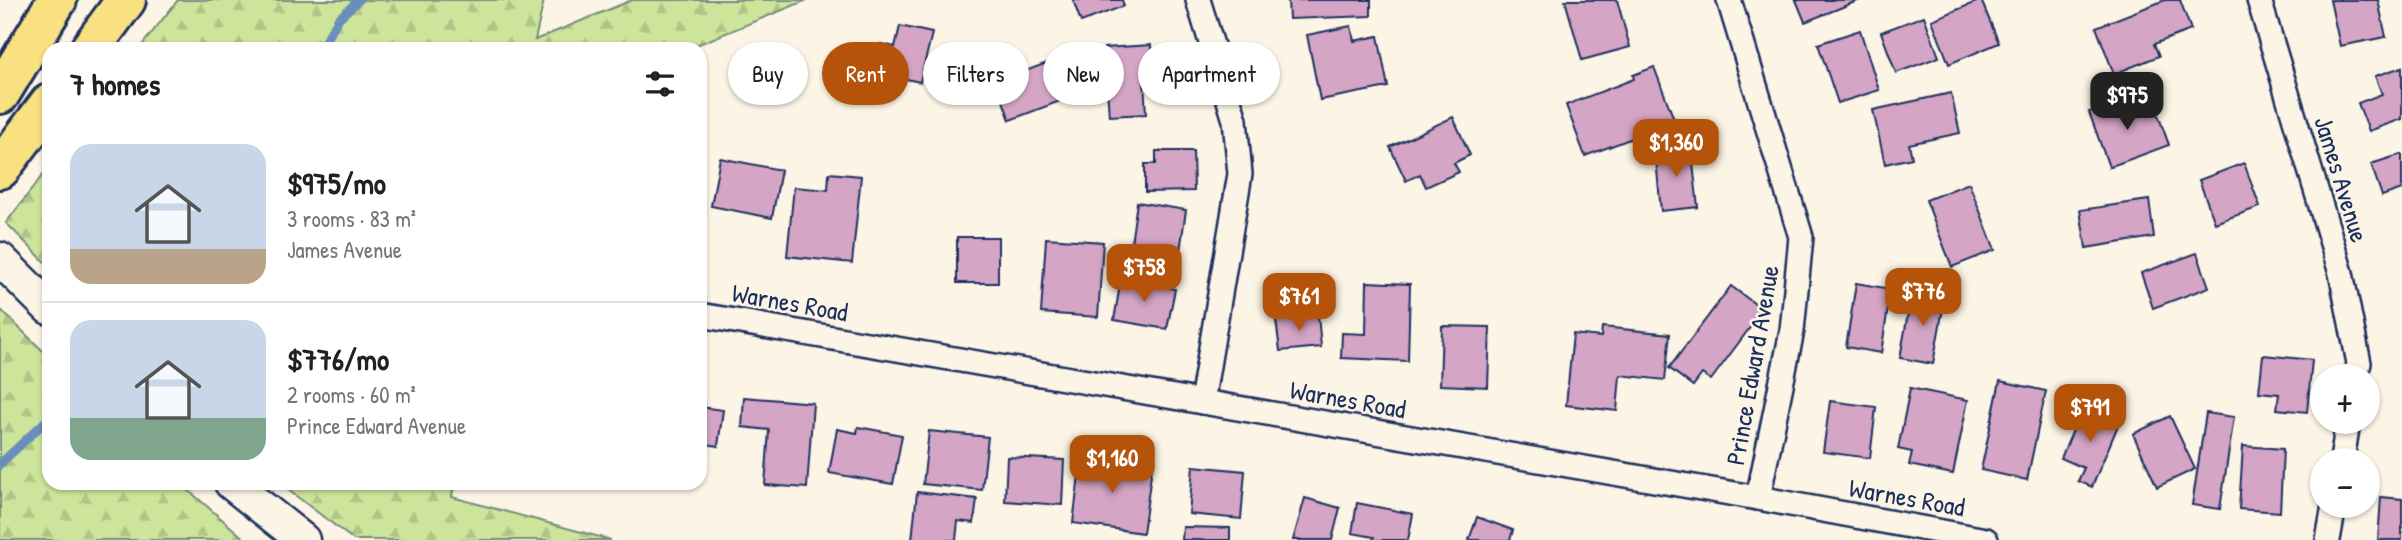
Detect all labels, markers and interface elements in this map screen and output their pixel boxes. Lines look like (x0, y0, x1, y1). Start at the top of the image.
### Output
chip: Buy (728, 42, 808, 105)
chip: Rent (822, 42, 909, 105)
chip: Filters (923, 42, 1029, 105)
chip: New (1043, 42, 1124, 105)
chip: Apartment (1138, 42, 1280, 105)
text: 7 homes (70, 64, 160, 104)
icon: filters (641, 65, 679, 103)
pin: $975 (2086, 72, 2168, 132)
text: $975 (2106, 79, 2148, 110)
street label: James Avenue (2306, 112, 2378, 246)
pin: $1,360 (1619, 120, 1733, 179)
text: $1,360 (1649, 126, 1703, 157)
text: $975/mo (287, 163, 386, 203)
icon: home (126, 172, 210, 256)
text: 3 rooms · 83 m² (287, 203, 416, 234)
text: James Avenue (287, 234, 402, 265)
pin: $758 (1103, 244, 1185, 304)
text: $758 (1123, 251, 1165, 282)
street label: Prince Edward Avenue (1717, 262, 1787, 468)
pin: $776 (1882, 268, 1964, 328)
pin: $761 (1258, 274, 1340, 333)
street label: Warnes Road (729, 275, 851, 329)
text: $776 (1901, 275, 1945, 306)
text: $761 (1279, 280, 1319, 311)
text: $776/mo (287, 339, 389, 379)
icon: home (126, 348, 210, 432)
map controls (2310, 364, 2380, 518)
button: + (2310, 364, 2380, 434)
street label: Warnes Road (1287, 372, 1409, 426)
text: 2 rooms · 60 m² (287, 379, 416, 410)
pin: $791 (2049, 384, 2131, 444)
text: $791 (2070, 391, 2110, 422)
text: Prince Edward Avenue (287, 410, 466, 441)
pin: $1,160 (1055, 435, 1169, 495)
text: $1,160 (1086, 442, 1138, 473)
button: − (2310, 448, 2380, 518)
street label: Warnes Road (1846, 470, 1968, 524)

